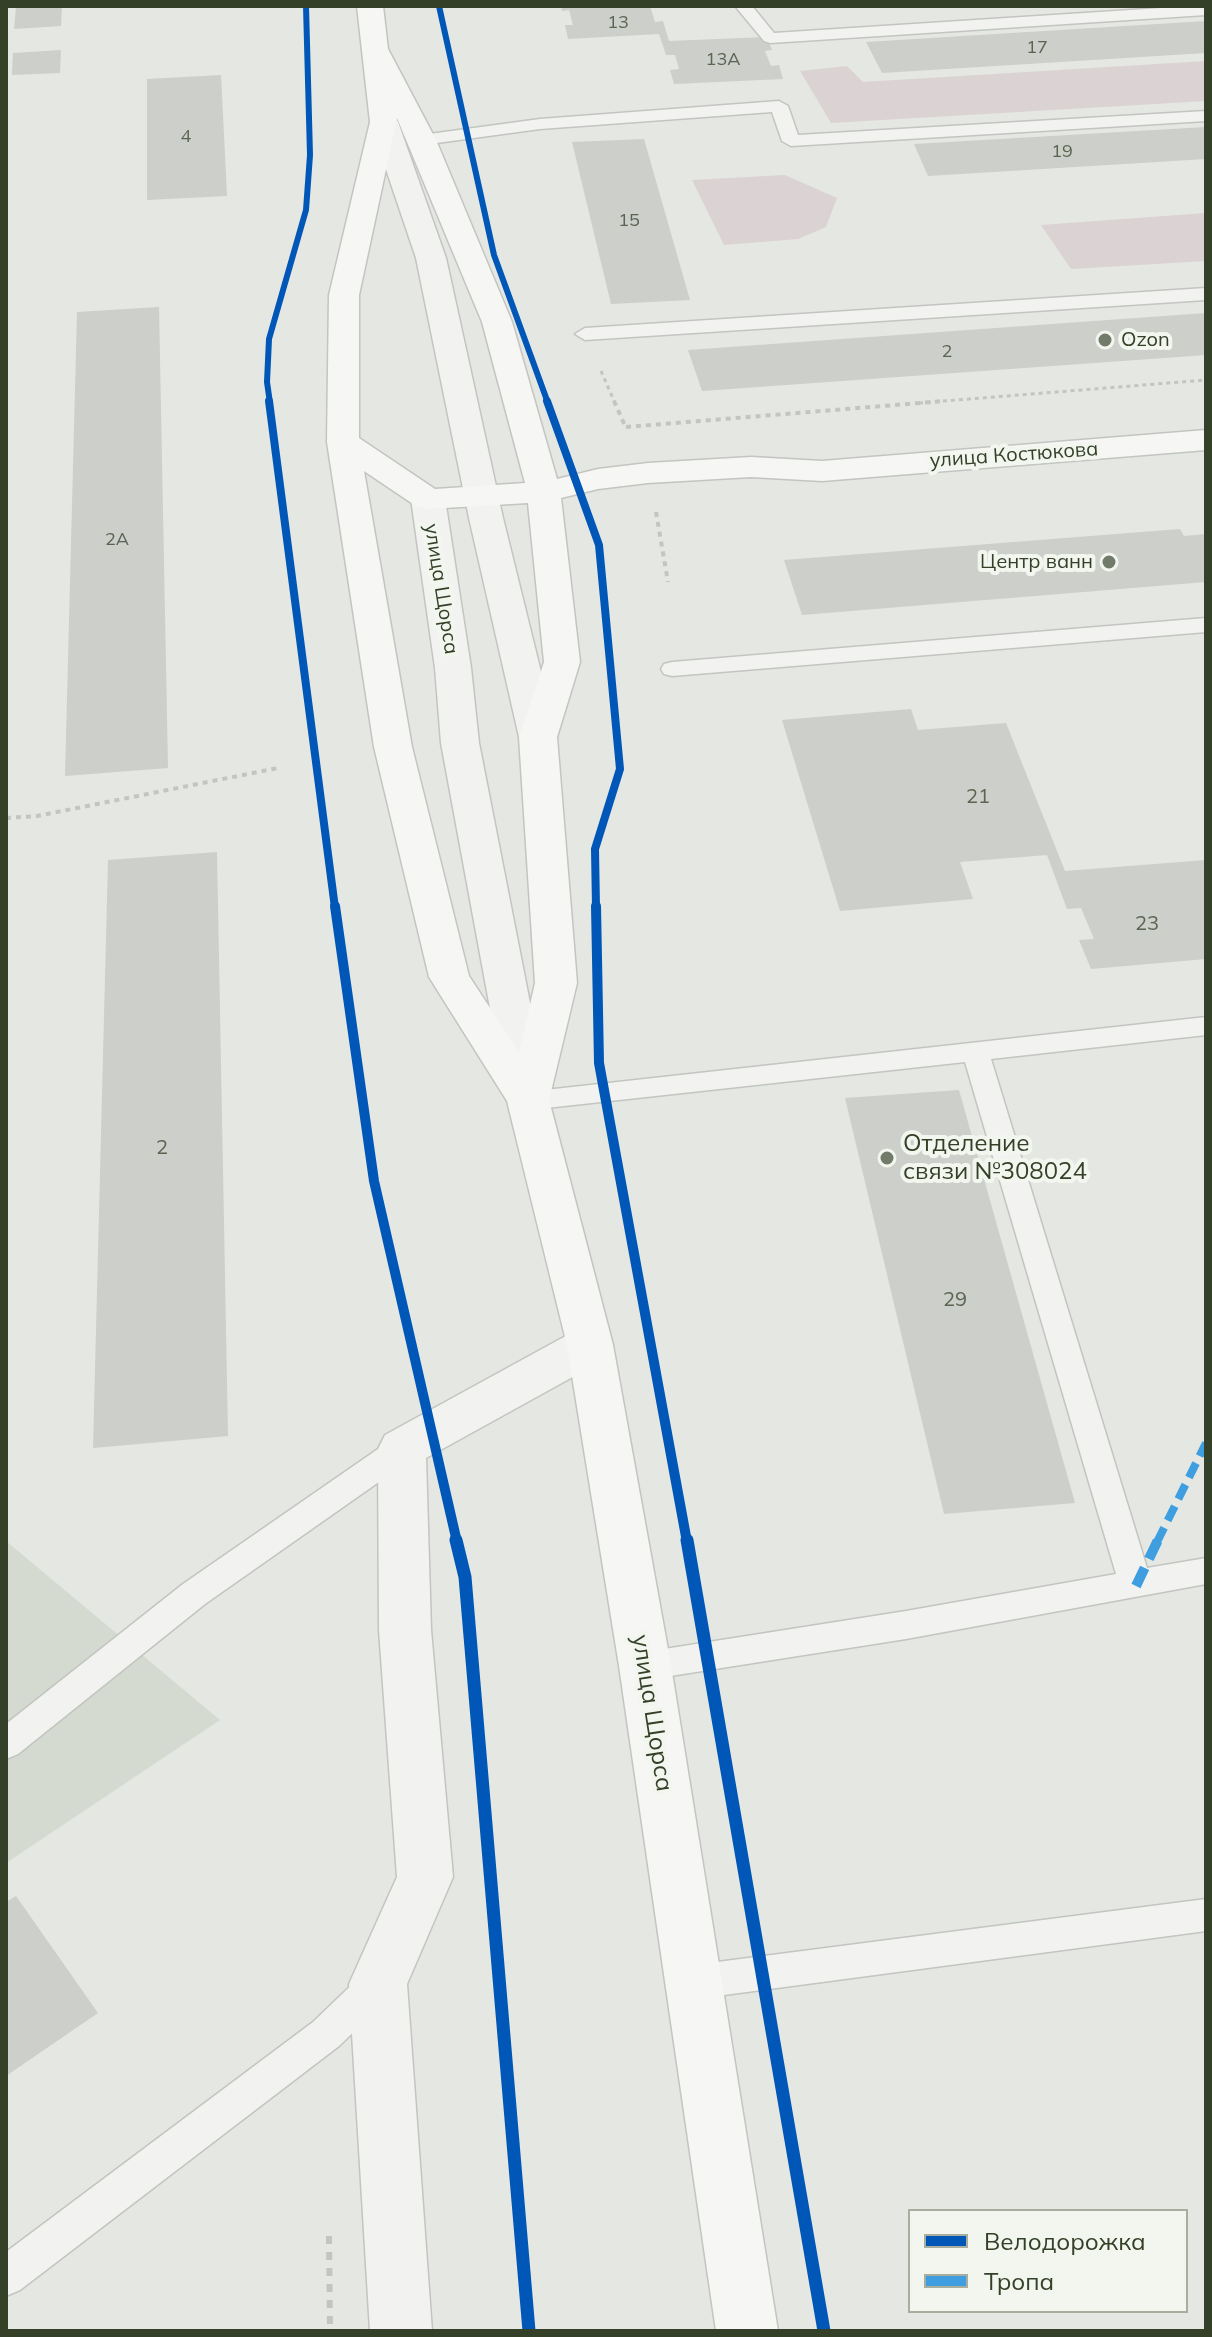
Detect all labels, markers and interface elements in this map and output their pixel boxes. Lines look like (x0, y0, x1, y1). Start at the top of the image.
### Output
house number: 13 (607, 12, 629, 34)
house number: 17 (1026, 37, 1048, 59)
house number: 13А (706, 49, 740, 71)
house number: 4 (181, 126, 191, 148)
house number: 19 (1051, 141, 1073, 163)
house number: 15 (618, 210, 640, 232)
place label: Ozon (1121, 328, 1170, 352)
marker: Ozon (1096, 331, 1114, 349)
house number: 2 (942, 341, 952, 363)
street label: улица Костюкова (929, 437, 1099, 473)
street label: улица Щорса (419, 522, 463, 656)
house number: 2А (105, 529, 129, 551)
place label: Центр ванн (980, 550, 1093, 574)
marker: Центр ванн (1100, 553, 1118, 571)
house number: 21 (966, 785, 990, 809)
house number: 23 (1135, 912, 1159, 936)
place label: Отделение связи №308024 (903, 1130, 1087, 1186)
house number: 2 (156, 1136, 168, 1160)
marker: Отделение связи №308024 (878, 1149, 896, 1167)
house number: 29 (943, 1288, 967, 1312)
street label: улица Щорса (625, 1633, 679, 1793)
legend (908, 2209, 1188, 2313)
text: Велодорожка (984, 2226, 1146, 2256)
text: Тропа (984, 2266, 1054, 2296)

